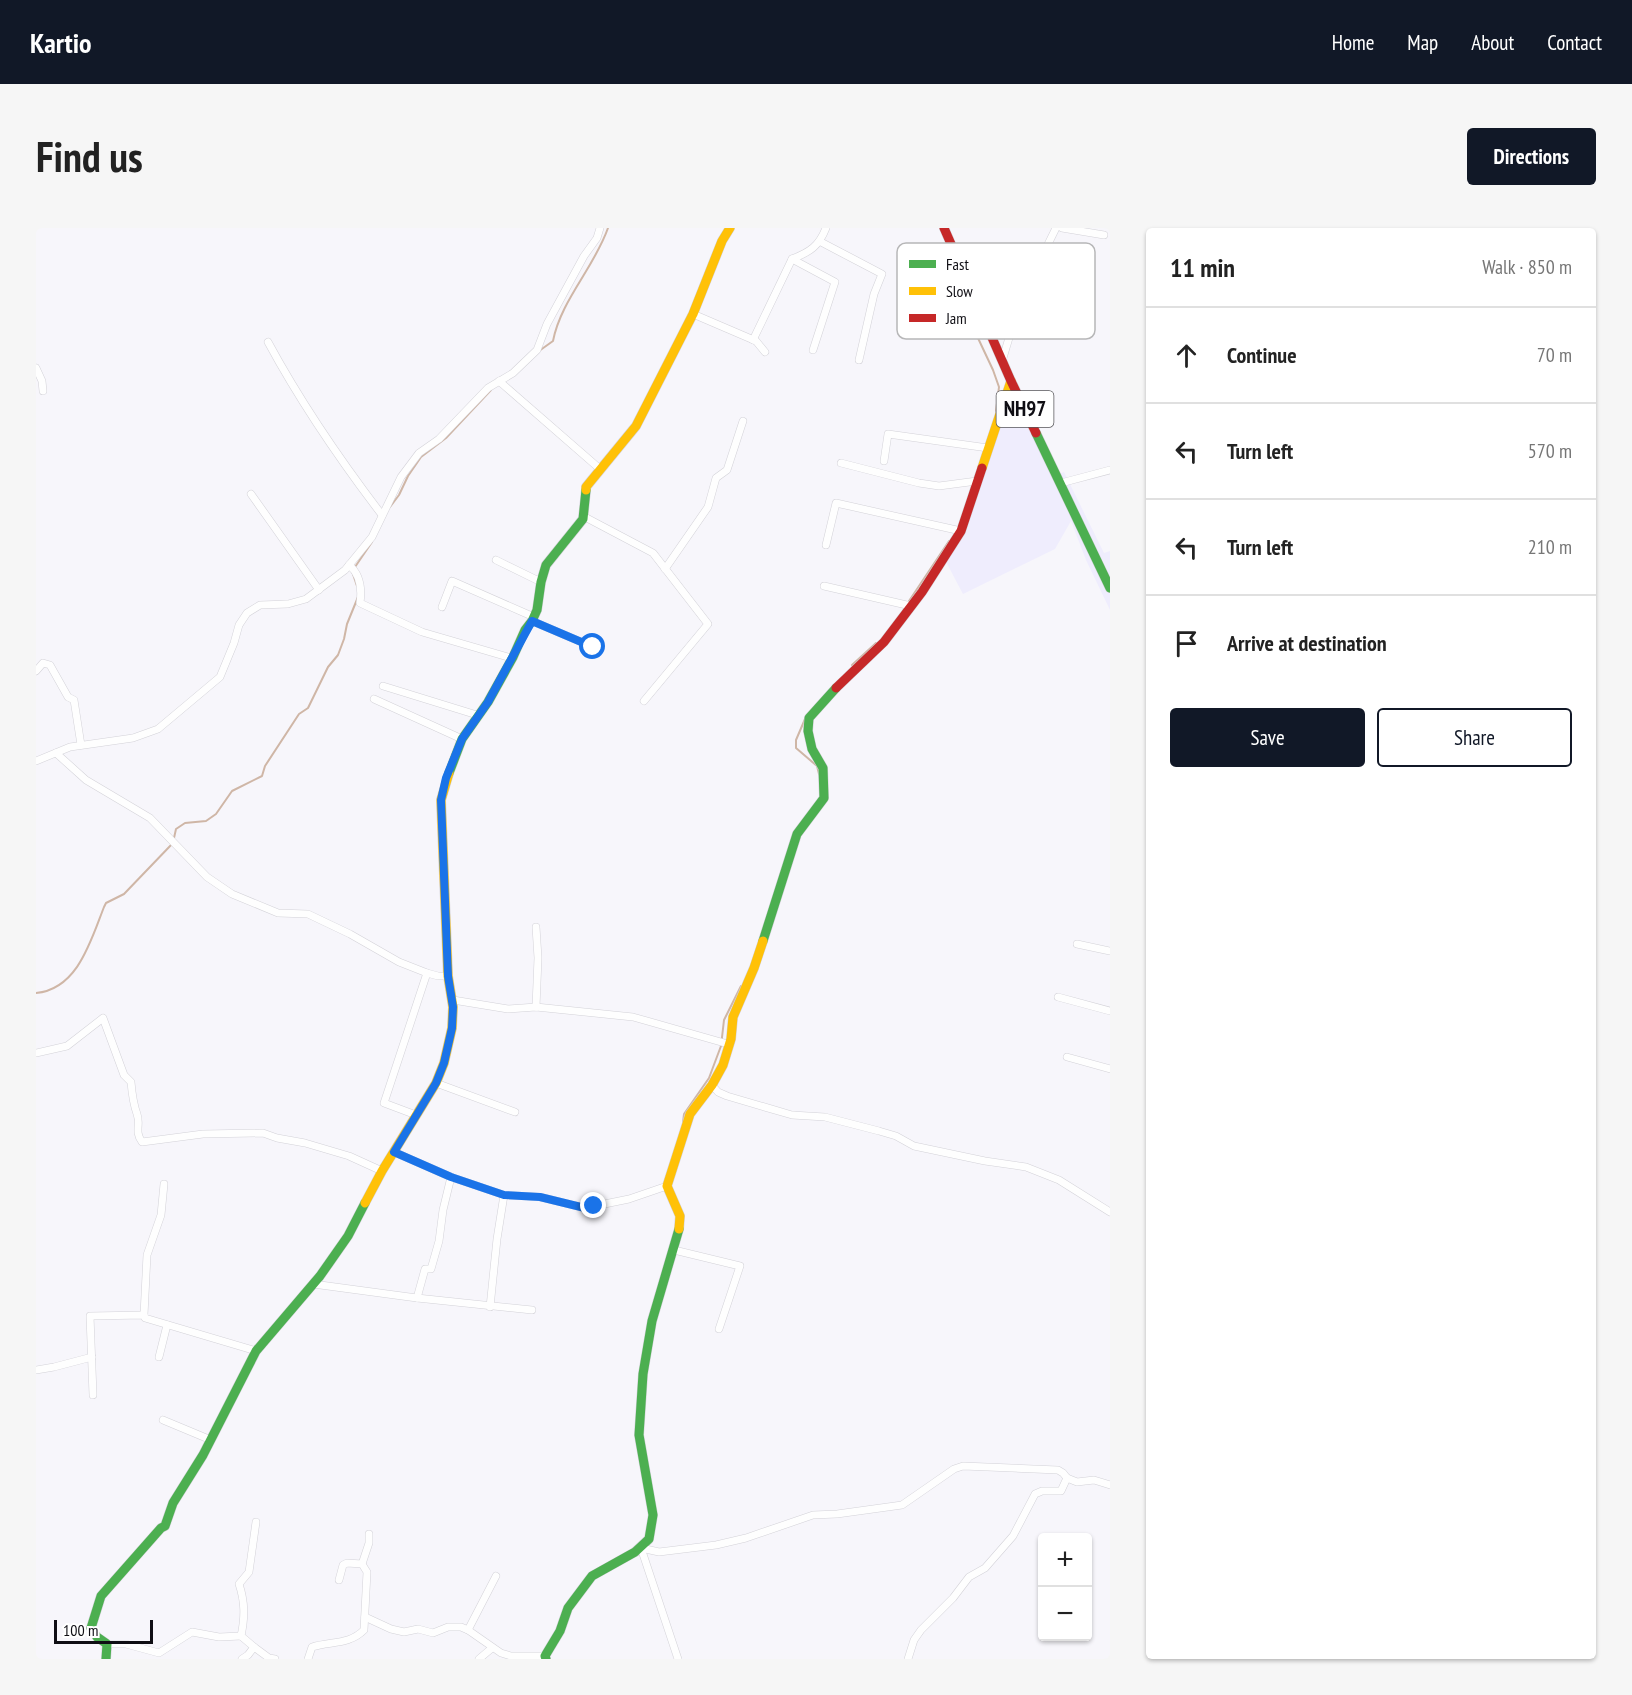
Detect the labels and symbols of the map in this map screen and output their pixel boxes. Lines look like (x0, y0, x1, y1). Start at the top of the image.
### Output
legend (897, 243, 1095, 339)
text: Fast (946, 254, 969, 274)
text: Slow (946, 281, 973, 301)
text: Jam (945, 308, 967, 328)
road number: NH97 (996, 391, 1054, 427)
route start (579, 633, 605, 659)
route end (580, 1192, 606, 1218)
scale bar (54, 1617, 153, 1644)

